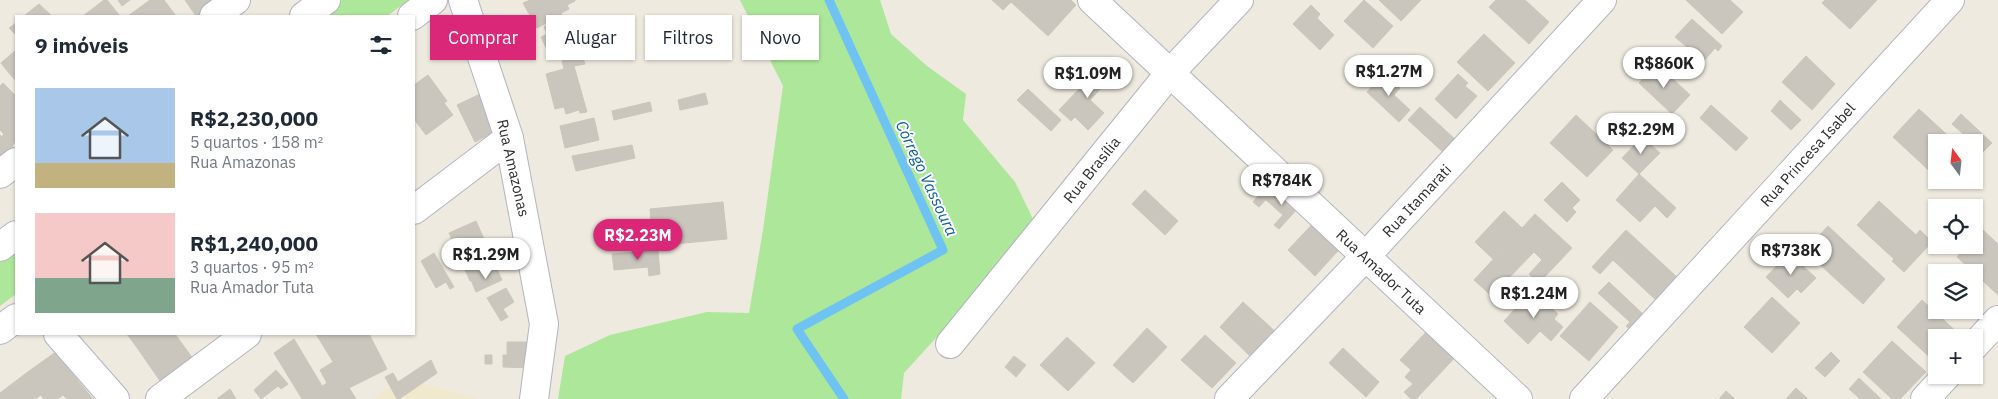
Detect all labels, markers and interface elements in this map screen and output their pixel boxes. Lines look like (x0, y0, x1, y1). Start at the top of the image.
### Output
chip: Comprar (430, 15, 536, 60)
chip: Alugar (546, 15, 635, 60)
chip: Filtros (645, 15, 732, 60)
chip: Novo (742, 15, 819, 60)
text: 9 imóveis (35, 31, 129, 59)
icon: filters (367, 31, 395, 59)
pin: R$860K (1623, 46, 1705, 89)
text: R$860K (1634, 53, 1694, 73)
pin: R$1.27M (1343, 54, 1435, 97)
pin: R$1.09M (1042, 56, 1134, 99)
text: R$1.27M (1355, 61, 1423, 81)
text: R$1.09M (1054, 63, 1122, 83)
street label: Rua Princesa Isabel (1756, 99, 1859, 211)
text: R$2,230,000 (190, 104, 318, 132)
icon: home (75, 108, 135, 168)
pin: R$2.29M (1595, 112, 1687, 155)
street label: Rua Amazonas (493, 117, 534, 218)
water label: Córrego Vassoura (892, 117, 962, 239)
text: R$2.29M (1607, 119, 1675, 139)
text: 5 quartos · 158 m² (190, 132, 323, 152)
street label: Rua Brasília (1059, 133, 1124, 207)
north arrow (1928, 134, 1982, 189)
map controls (1928, 134, 1983, 384)
text: Rua Amazonas (190, 152, 296, 172)
street label: Rua Itamarati (1378, 160, 1455, 241)
pin: R$784K (1241, 164, 1323, 206)
text: R$784K (1252, 170, 1312, 190)
button: locate (1928, 199, 1983, 254)
pin: R$2.23M (592, 218, 684, 261)
text: R$2.23M (604, 225, 672, 245)
street label: Rua Amador Tuta (1332, 225, 1430, 318)
text: R$1,240,000 (190, 229, 318, 257)
icon: home (75, 233, 135, 293)
pin: R$738K (1750, 234, 1832, 276)
pin: R$1.29M (440, 238, 532, 280)
text: R$738K (1761, 240, 1821, 260)
text: R$1.29M (452, 244, 520, 264)
text: 3 quartos · 95 m² (190, 257, 314, 277)
button: layers (1928, 264, 1983, 319)
pin: R$1.24M (1488, 276, 1580, 319)
text: Rua Amador Tuta (190, 277, 314, 297)
text: R$1.24M (1500, 283, 1568, 303)
button: + (1928, 329, 1983, 384)

